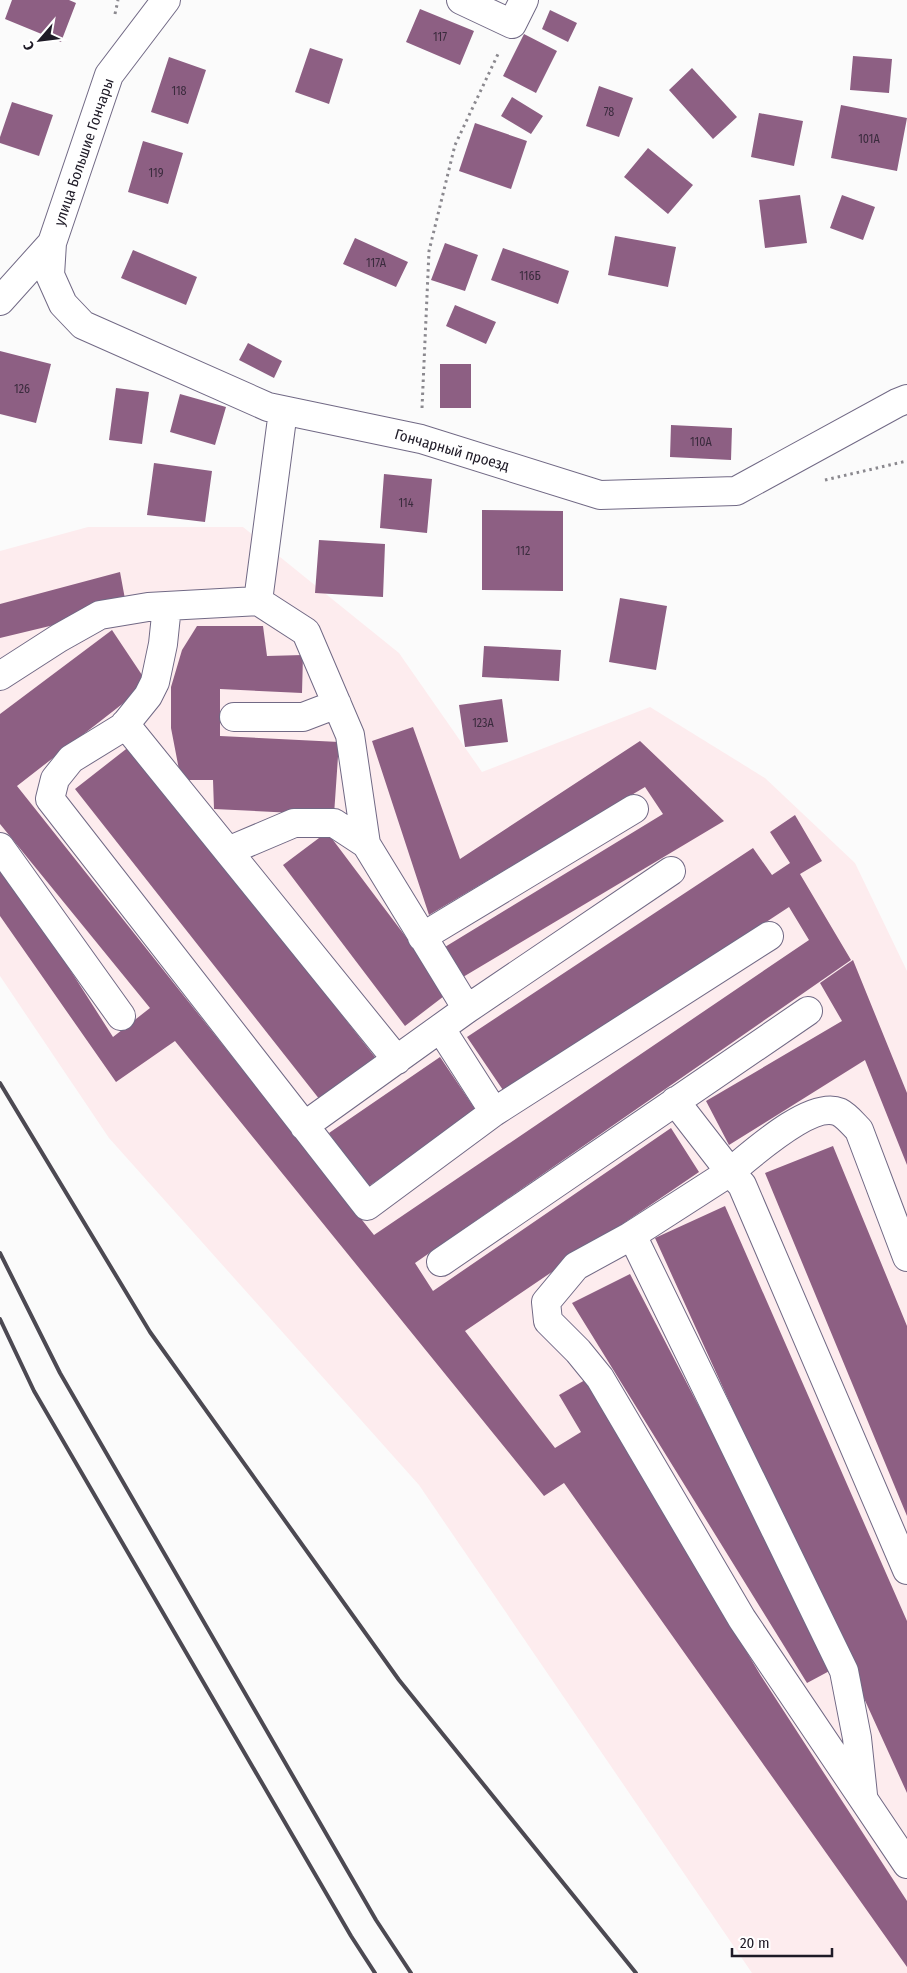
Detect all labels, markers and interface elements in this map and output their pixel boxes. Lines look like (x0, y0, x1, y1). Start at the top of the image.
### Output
north arrow (15, 15, 65, 65)
house number: 117 (433, 30, 447, 44)
text: С (19, 38, 38, 53)
street label: улица Большие Гончары (50, 76, 118, 228)
house number: 118 (171, 84, 187, 98)
house number: 78 (604, 105, 614, 119)
house number: 101А (858, 132, 880, 146)
house number: 119 (148, 166, 164, 180)
house number: 117А (366, 256, 387, 270)
house number: 116Б (519, 269, 541, 283)
house number: 126 (14, 382, 30, 396)
street label: Гончарный проезд (393, 425, 511, 475)
house number: 110А (690, 435, 713, 449)
house number: 114 (398, 496, 414, 510)
house number: 112 (516, 544, 530, 558)
house number: 123А (472, 716, 495, 730)
scale bar (732, 1926, 832, 1958)
text: 20 m (740, 1934, 770, 1952)

